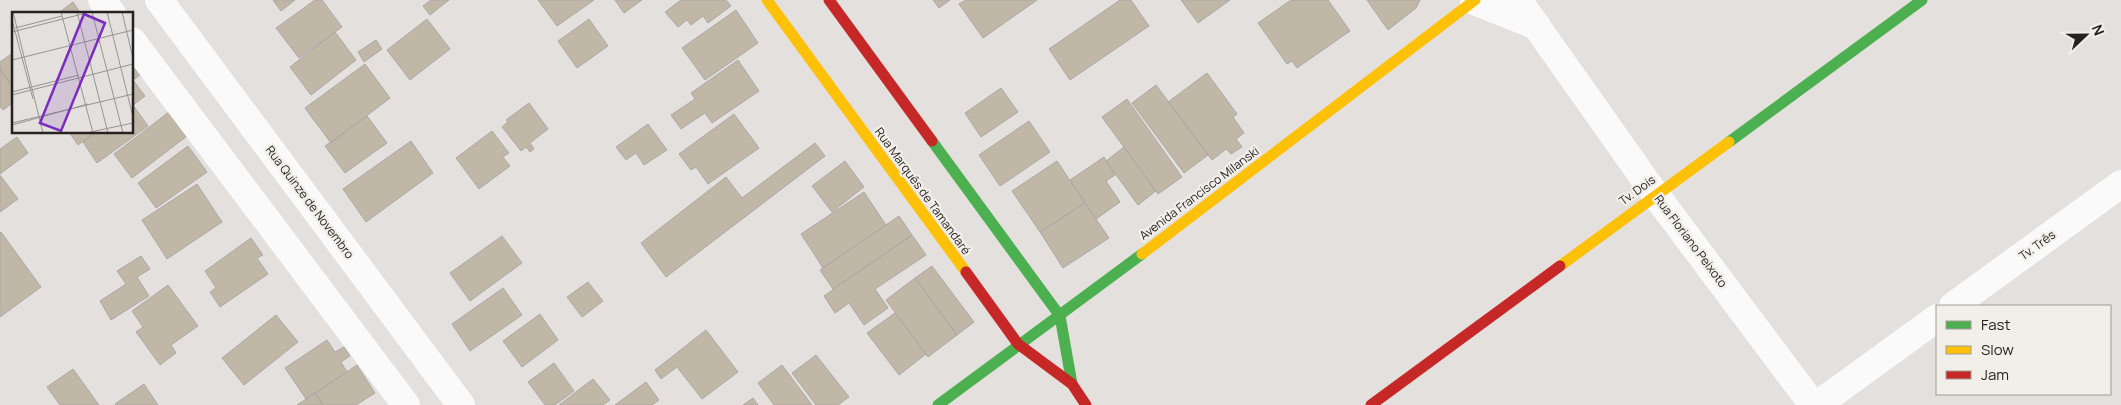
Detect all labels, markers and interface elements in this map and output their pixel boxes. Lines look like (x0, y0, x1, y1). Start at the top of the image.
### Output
north arrow (2061, 10, 2111, 60)
inset map (12, 12, 134, 134)
text: N (2088, 22, 2109, 38)
street label: Rua Marquês de Tamandaré (871, 124, 975, 258)
street label: Rua Quinze de Novembro (262, 142, 358, 262)
street label: Avenida Francisco Milanski (1136, 142, 1262, 244)
street label: Tv. Dois (1615, 171, 1659, 209)
street label: Rua Floriano Peixoto (1651, 191, 1731, 291)
street label: Tv. Três (2015, 226, 2059, 264)
legend (1936, 305, 2111, 395)
text: Fast (1981, 314, 2010, 335)
text: Slow (1981, 339, 2014, 360)
text: Jam (1981, 364, 2009, 385)

